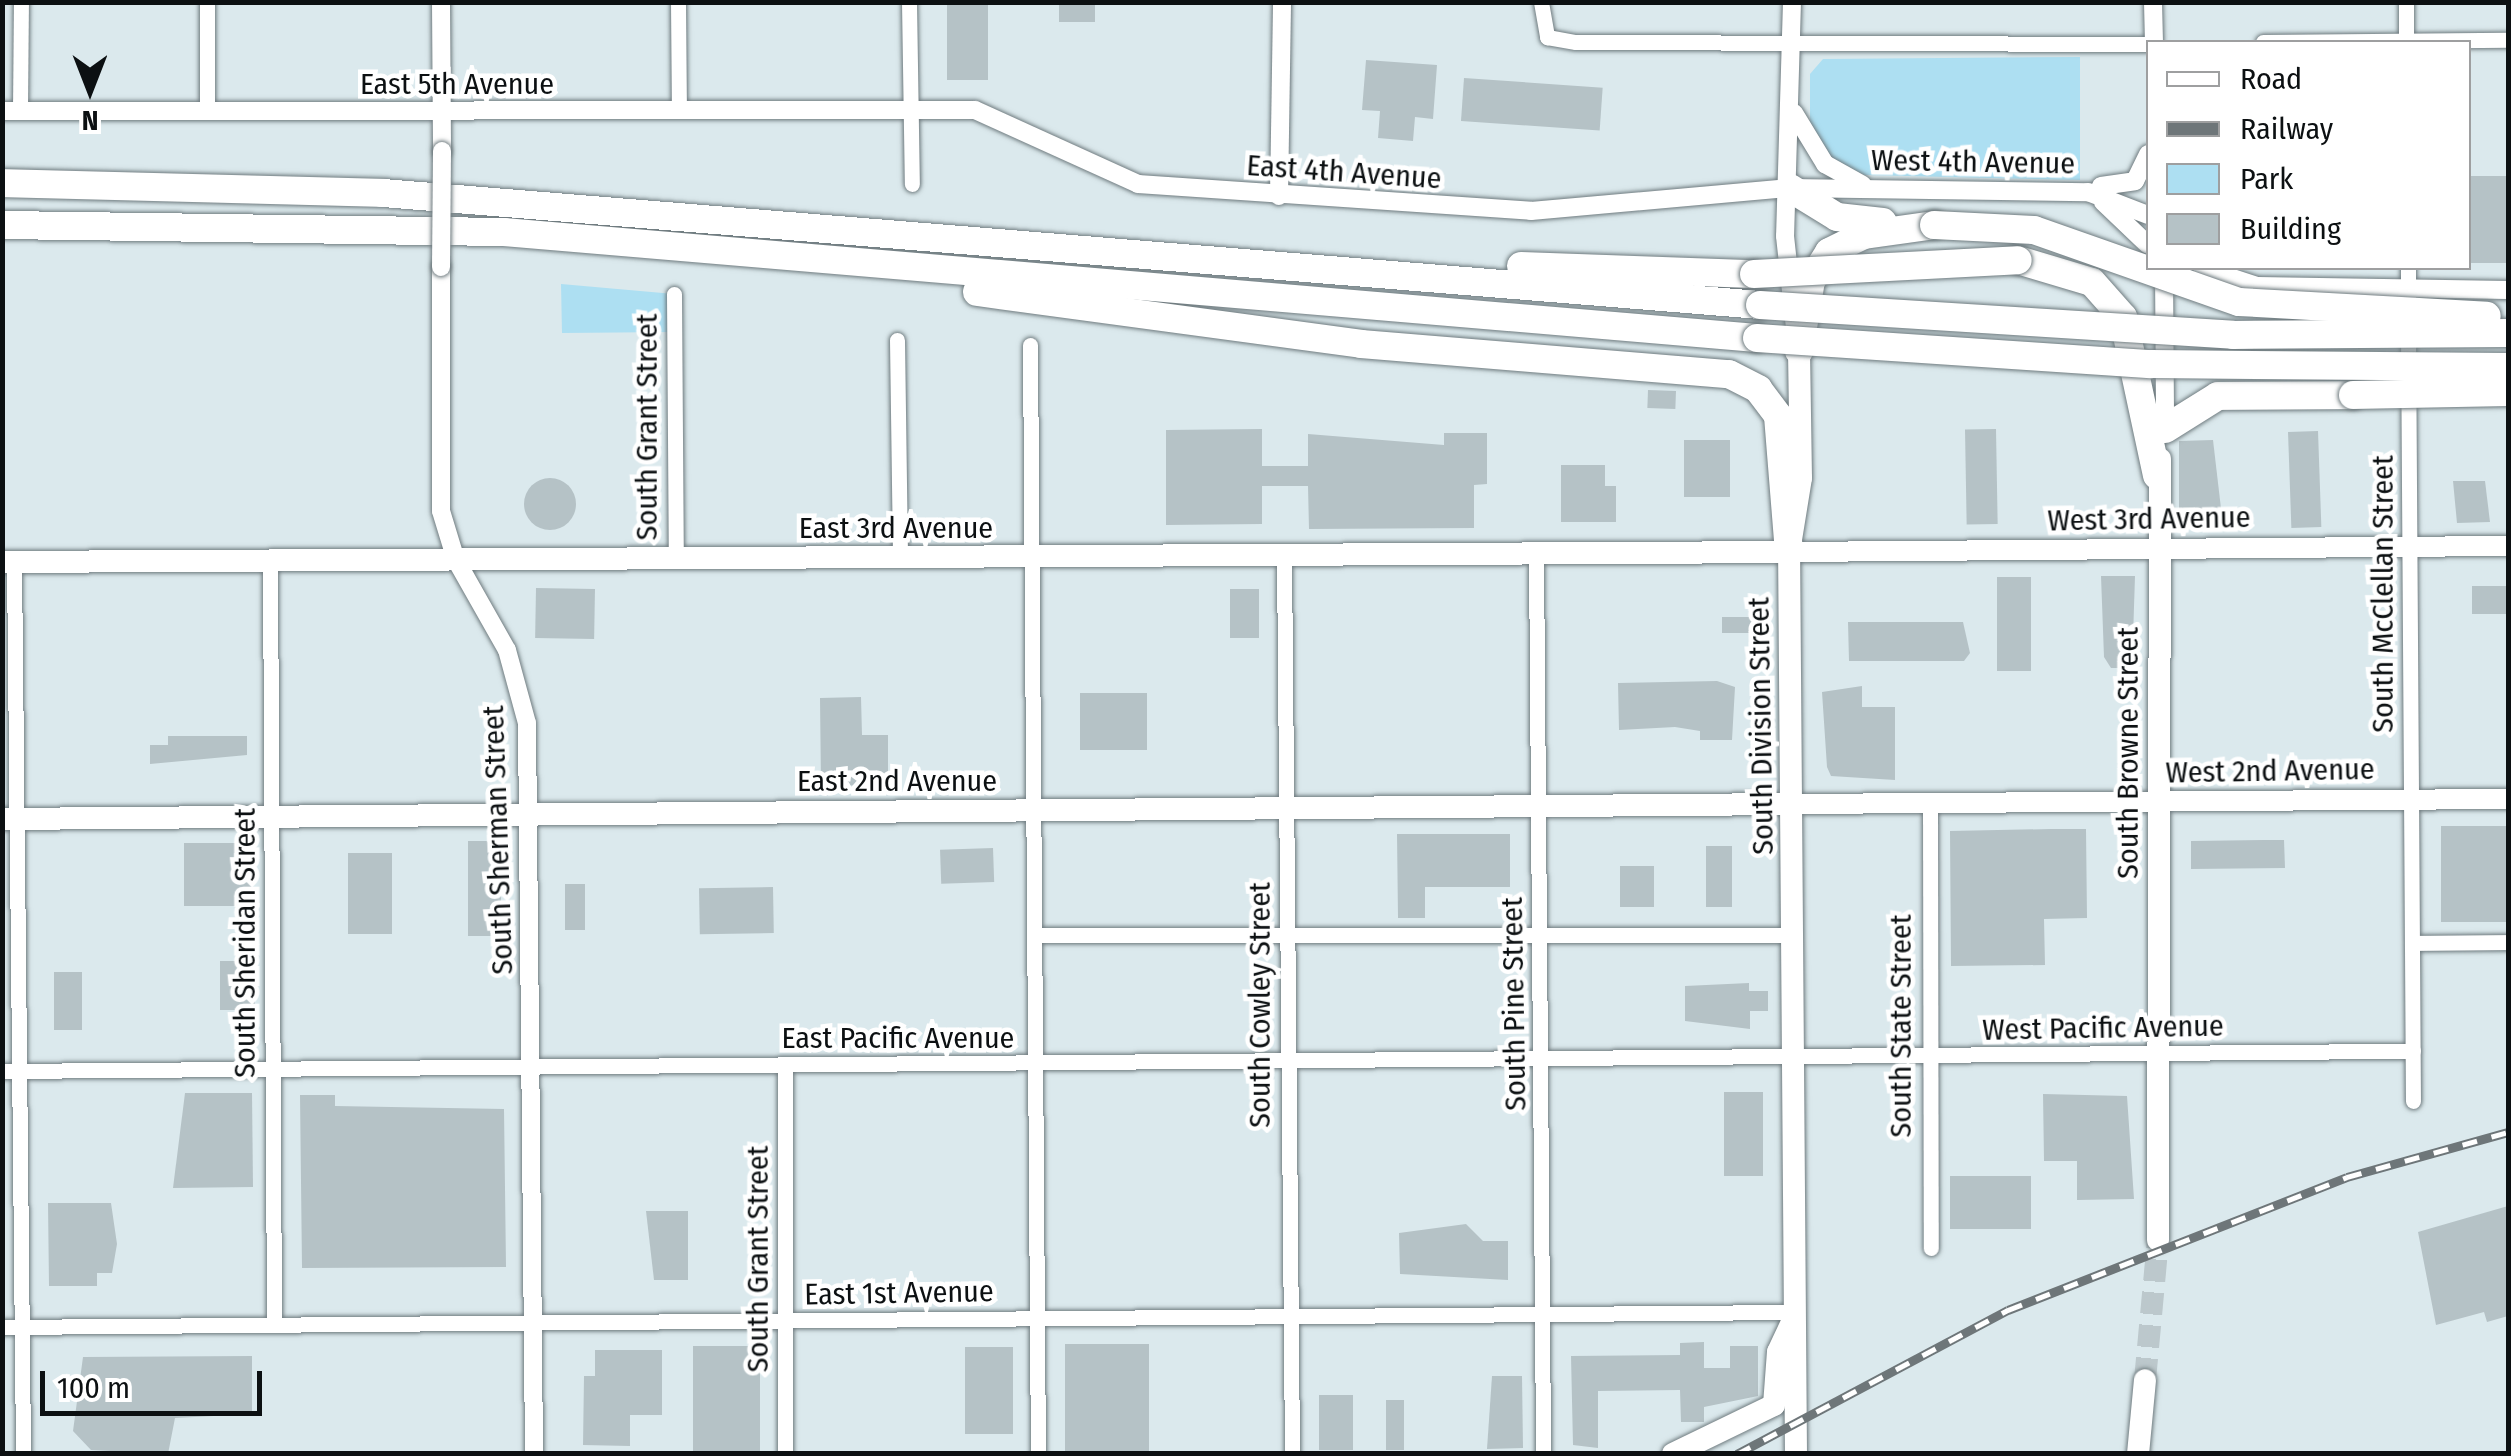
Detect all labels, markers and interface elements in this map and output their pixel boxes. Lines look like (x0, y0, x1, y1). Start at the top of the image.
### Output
north arrow (40, 40, 140, 140)
legend (2146, 40, 2471, 270)
text: Road (2240, 61, 2302, 97)
street label: East 5th Avenue (360, 66, 554, 102)
text: N (82, 104, 98, 137)
text: Railway (2240, 111, 2333, 147)
street label: West 4th Avenue (1871, 142, 2075, 182)
street label: East 4th Avenue (1245, 147, 1443, 197)
text: Park (2240, 161, 2293, 197)
text: Building (2240, 211, 2341, 247)
street label: South Grant Street (629, 314, 665, 540)
street label: South McClellan Street (2365, 455, 2401, 733)
street label: West 3rd Avenue (2047, 499, 2251, 539)
street label: East 3rd Avenue (799, 510, 993, 546)
street label: South Division Street (1741, 597, 1781, 855)
street label: South Browne Street (2110, 627, 2146, 879)
street label: South Sherman Street (475, 705, 521, 975)
street label: West 2nd Avenue (2165, 751, 2375, 791)
street label: East 2nd Avenue (797, 763, 997, 799)
street label: South Sheridan Street (227, 808, 263, 1078)
street label: South Cowley Street (1242, 882, 1278, 1128)
street label: South Pine Street (1494, 897, 1534, 1111)
street label: South State Street (1883, 914, 1919, 1138)
street label: West Pacific Avenue (1982, 1008, 2224, 1048)
street label: East Pacific Avenue (782, 1020, 1014, 1056)
street label: South Grant Street (740, 1146, 776, 1372)
street label: East 1st Avenue (804, 1273, 994, 1313)
scale bar (45, 1351, 268, 1413)
text: 100 m (57, 1370, 130, 1406)

